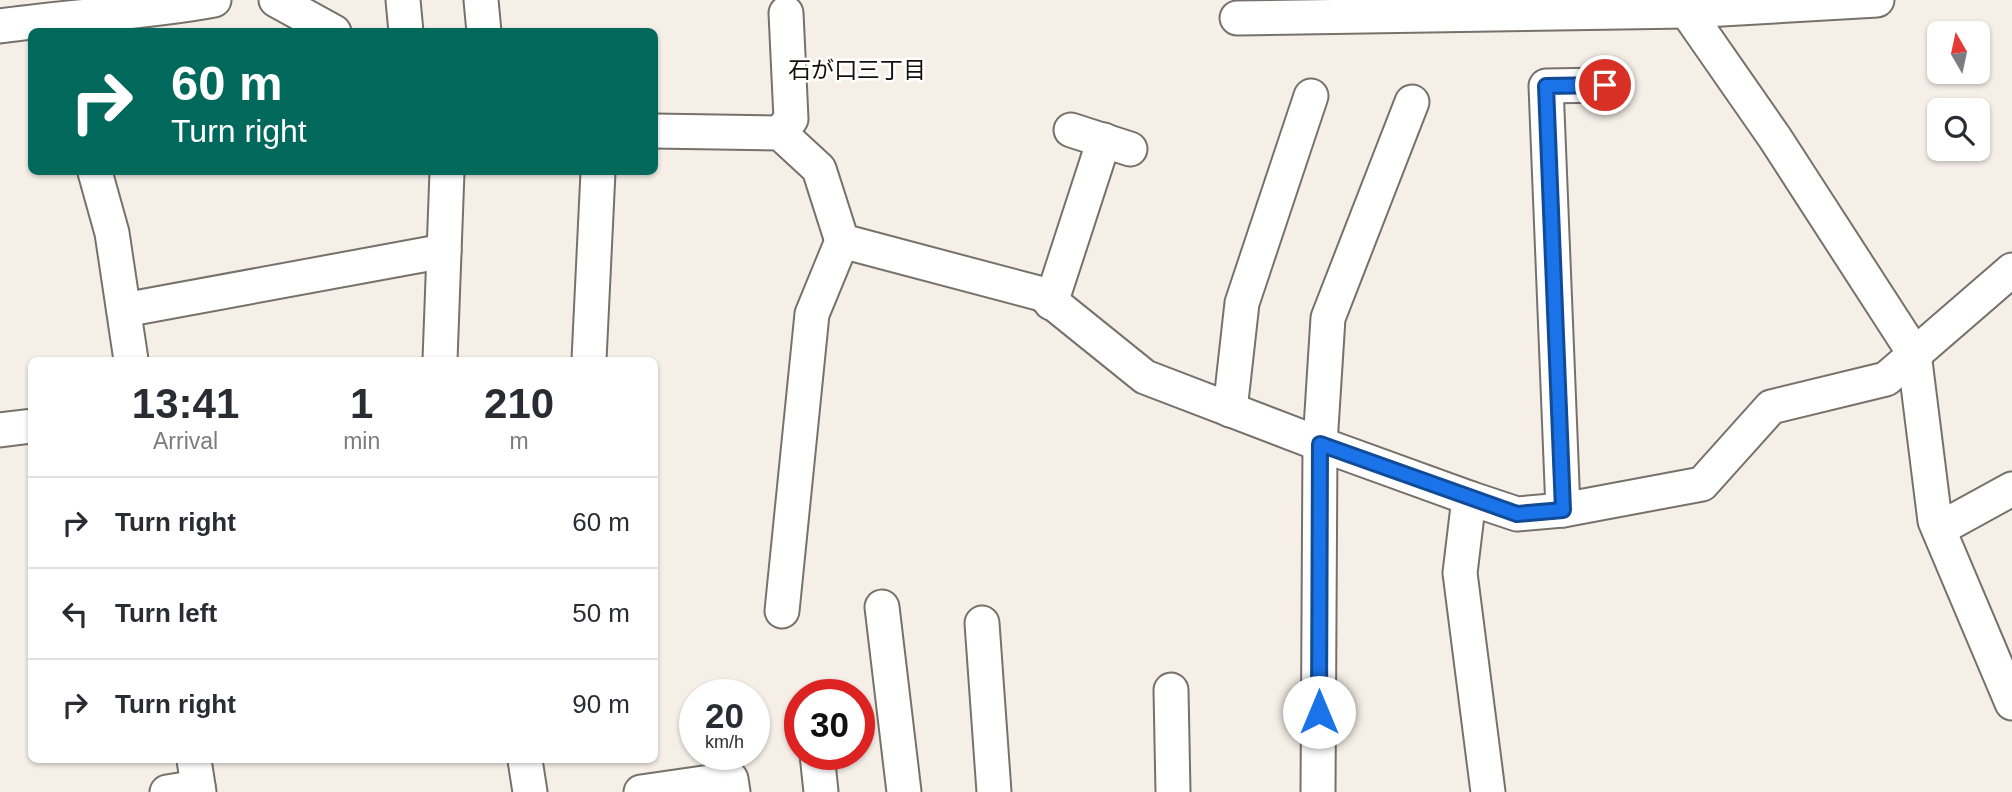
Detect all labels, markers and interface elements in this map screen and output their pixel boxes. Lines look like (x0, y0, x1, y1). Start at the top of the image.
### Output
north arrow (1927, 21, 1990, 84)
map controls (1927, 21, 1990, 161)
pin (1575, 55, 1635, 115)
icon: right (56, 56, 147, 147)
text: 60 m (171, 56, 283, 110)
district label: 石が口三丁目 (788, 57, 926, 83)
icon: arrive (1586, 66, 1624, 104)
button: search (1927, 98, 1990, 161)
text: Turn right (171, 113, 307, 149)
text: 13:41 (132, 380, 239, 427)
text: 1 (350, 380, 373, 427)
text: 210 (484, 380, 554, 427)
text: Arrival (153, 428, 218, 454)
text: min (343, 428, 380, 454)
text: m (510, 428, 529, 454)
icon: right (56, 504, 94, 542)
text: Turn right (115, 507, 236, 537)
text: 60 m (572, 507, 630, 537)
icon: left (56, 595, 94, 633)
text: Turn left (115, 598, 217, 628)
text: 50 m (572, 598, 630, 628)
position arrow (1282, 675, 1356, 749)
speed limit sign: 30 (784, 679, 875, 770)
icon: right (56, 686, 94, 724)
text: Turn right (115, 689, 236, 719)
text: 90 m (572, 689, 630, 719)
text: 20 (705, 696, 744, 735)
text: km/h (705, 732, 744, 752)

